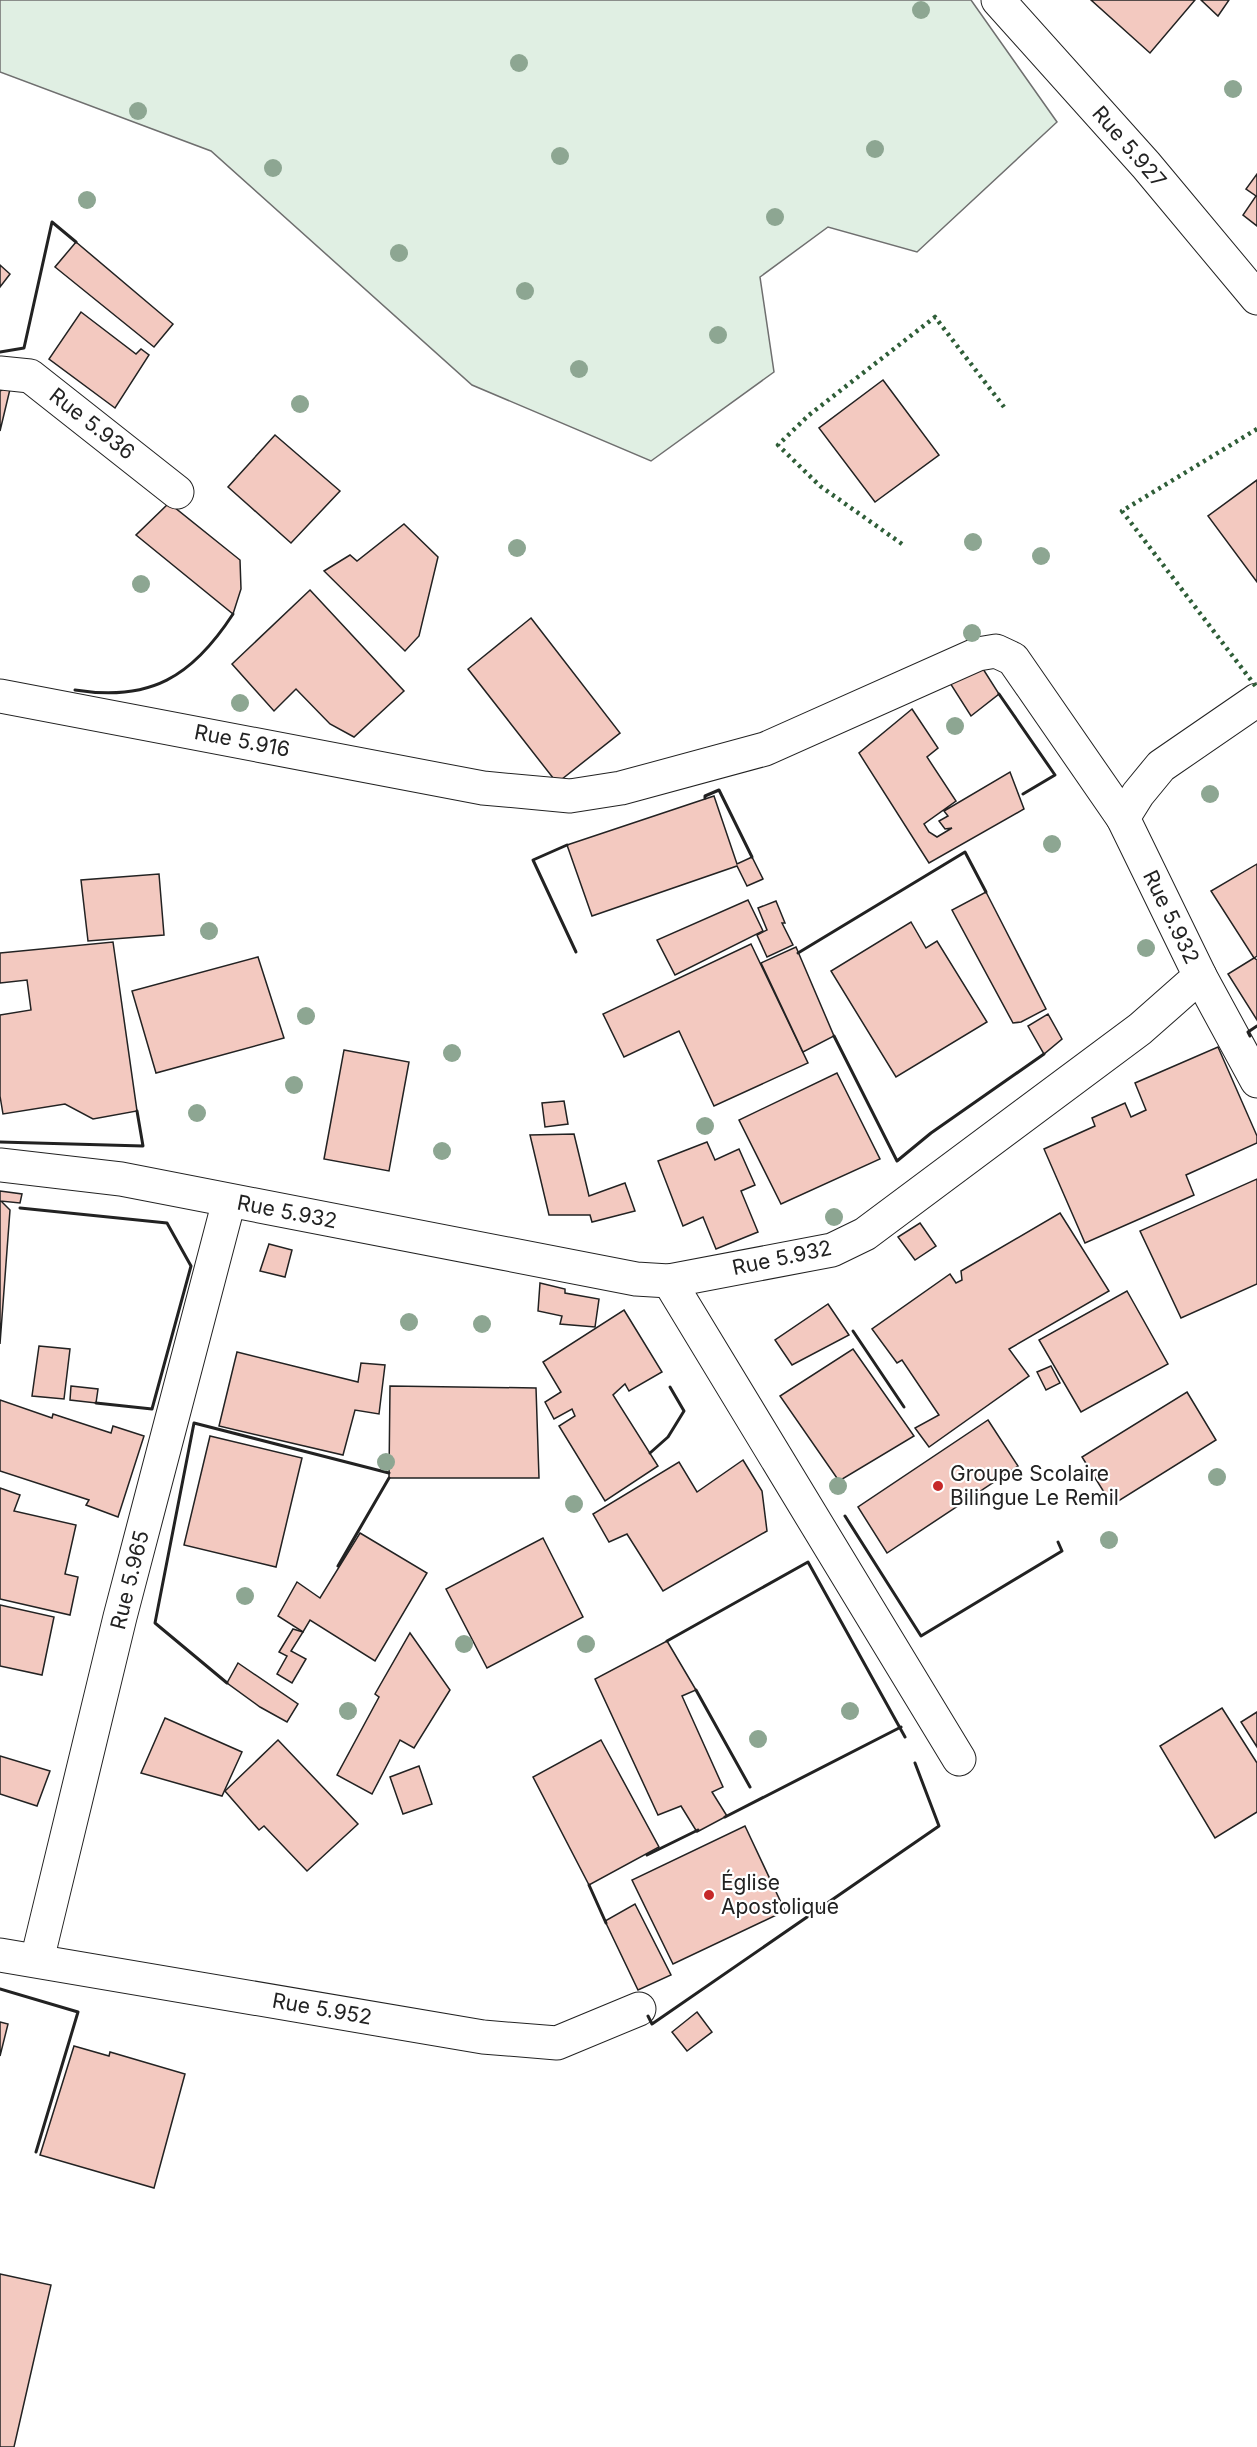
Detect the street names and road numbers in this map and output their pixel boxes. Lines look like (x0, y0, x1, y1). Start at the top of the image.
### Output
street label: Rue 5.927 (1087, 101, 1172, 193)
street label: Rue 5.936 (45, 383, 140, 465)
street label: Rue 5.916 (192, 719, 292, 762)
street label: Rue 5.932 (1138, 866, 1205, 968)
street label: Rue 5.932 (235, 1190, 339, 1233)
street label: Rue 5.932 (730, 1235, 834, 1280)
street label: Rue 5.965 (105, 1528, 154, 1632)
street label: Rue 5.952 (270, 1987, 374, 2030)

